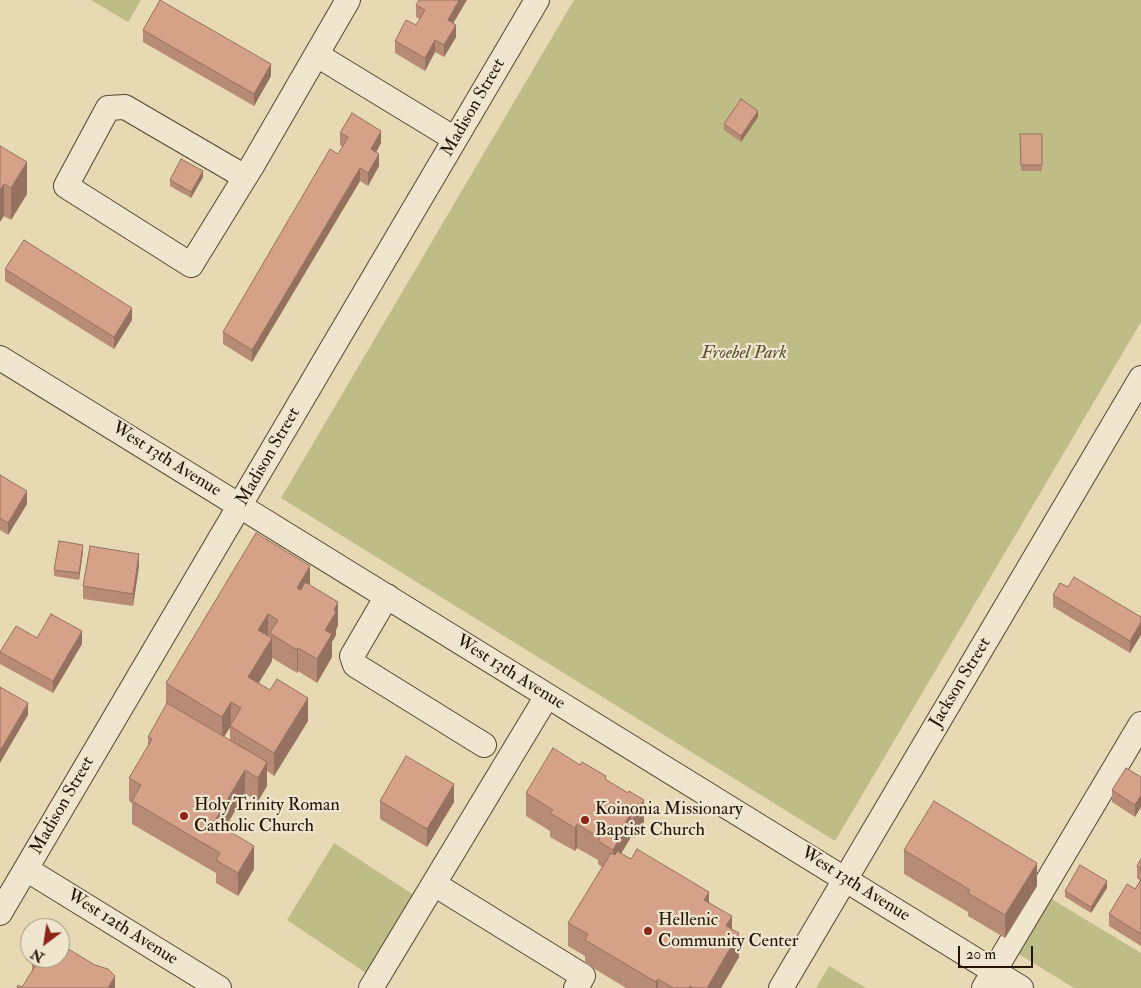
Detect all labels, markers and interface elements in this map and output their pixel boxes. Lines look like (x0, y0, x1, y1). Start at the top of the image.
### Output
street label: Madison Street (437, 55, 511, 161)
park label: Froebel Park (701, 343, 787, 365)
street label: Madison Street (232, 404, 306, 510)
street label: West 13th Avenue (107, 418, 225, 502)
street label: West 13th Avenue (451, 631, 569, 715)
street label: Jackson Street (926, 634, 996, 732)
street label: Madison Street (26, 753, 100, 859)
place label: Holy Trinity Roman Catholic Church (194, 795, 340, 838)
place label: Koinonia Missionary Baptist Church (595, 799, 743, 842)
marker: Holy Trinity Roman Catholic Church (178, 810, 190, 822)
marker: Koinonia Missionary Baptist Church (579, 814, 591, 826)
street label: West 13th Avenue (796, 843, 914, 927)
street label: West 12th Avenue (63, 885, 181, 971)
place label: Hellenic Community Center (658, 910, 798, 952)
north arrow (20, 918, 70, 968)
marker: Hellenic Community Center (642, 925, 654, 937)
scale bar (961, 936, 1036, 968)
text: N (28, 945, 47, 966)
text: 20 m (966, 945, 996, 964)

